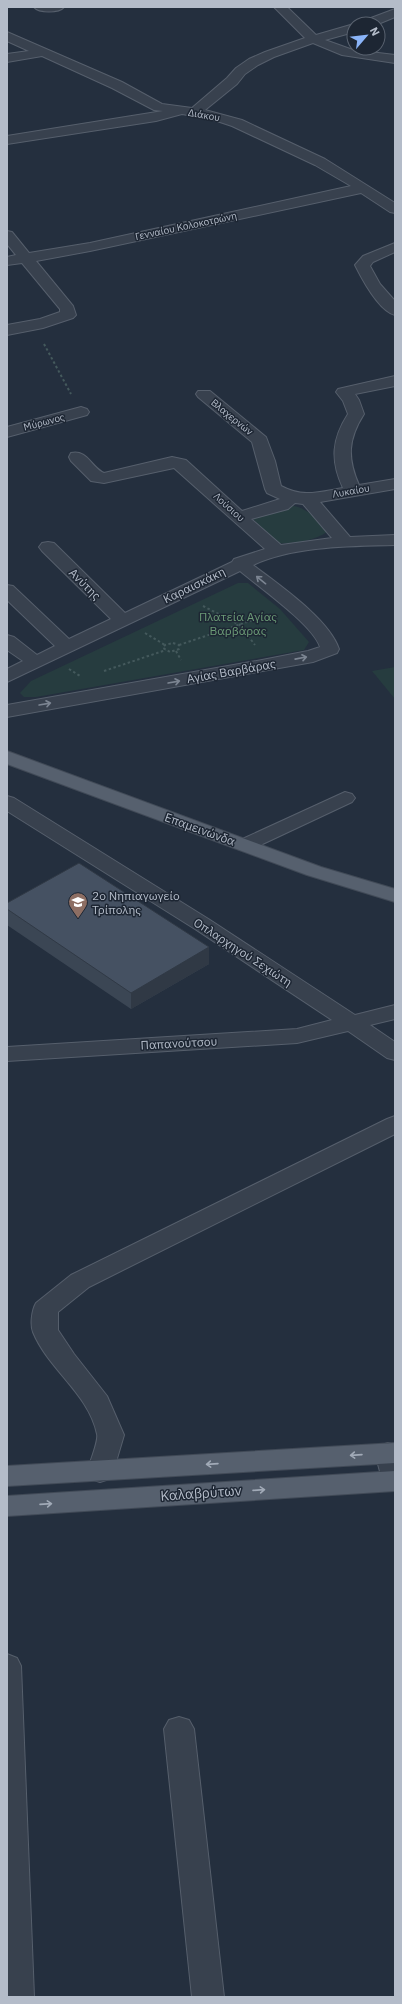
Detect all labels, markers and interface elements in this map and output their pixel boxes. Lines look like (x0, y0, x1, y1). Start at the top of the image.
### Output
north arrow (346, 16, 386, 56)
text: N (367, 25, 383, 38)
street label: Διάκου (187, 106, 221, 124)
street label: Γενναίου Κολοκοτρώνη (134, 209, 238, 243)
street label: Βλαχερνών (208, 396, 256, 438)
street label: Μύρωνος (22, 410, 66, 434)
street label: Λυκαίου (331, 481, 371, 501)
street label: Λούσιου (211, 490, 247, 524)
street label: Καραισκάκη (161, 564, 227, 606)
street label: Ανύτης (66, 565, 104, 603)
one-way arrow (255, 575, 266, 584)
park label: Πλατεία Αγίας Βαρβάρας (199, 609, 277, 638)
one-way arrow (294, 654, 307, 662)
street label: Αγίας Βαρβάρας (185, 656, 277, 686)
one-way arrow (167, 678, 180, 686)
one-way arrow (39, 700, 52, 708)
street label: Επαμεινώνδα (163, 809, 238, 849)
place label: 2ο Νηπιαγωγείο Τρίπολης (92, 888, 180, 917)
school or university icon: 2ο Νηπιαγωγείο Τρίπολης (67, 891, 89, 919)
street label: Οπλαρχηγού Σεχιώτη (191, 915, 295, 989)
street label: Παπανούτσου (140, 1033, 218, 1053)
one-way arrow (350, 1452, 363, 1459)
one-way arrow (206, 1461, 219, 1468)
street label: Καλαβρύτων (160, 1481, 242, 1505)
one-way arrow (252, 1486, 265, 1493)
one-way arrow (39, 1500, 52, 1507)

